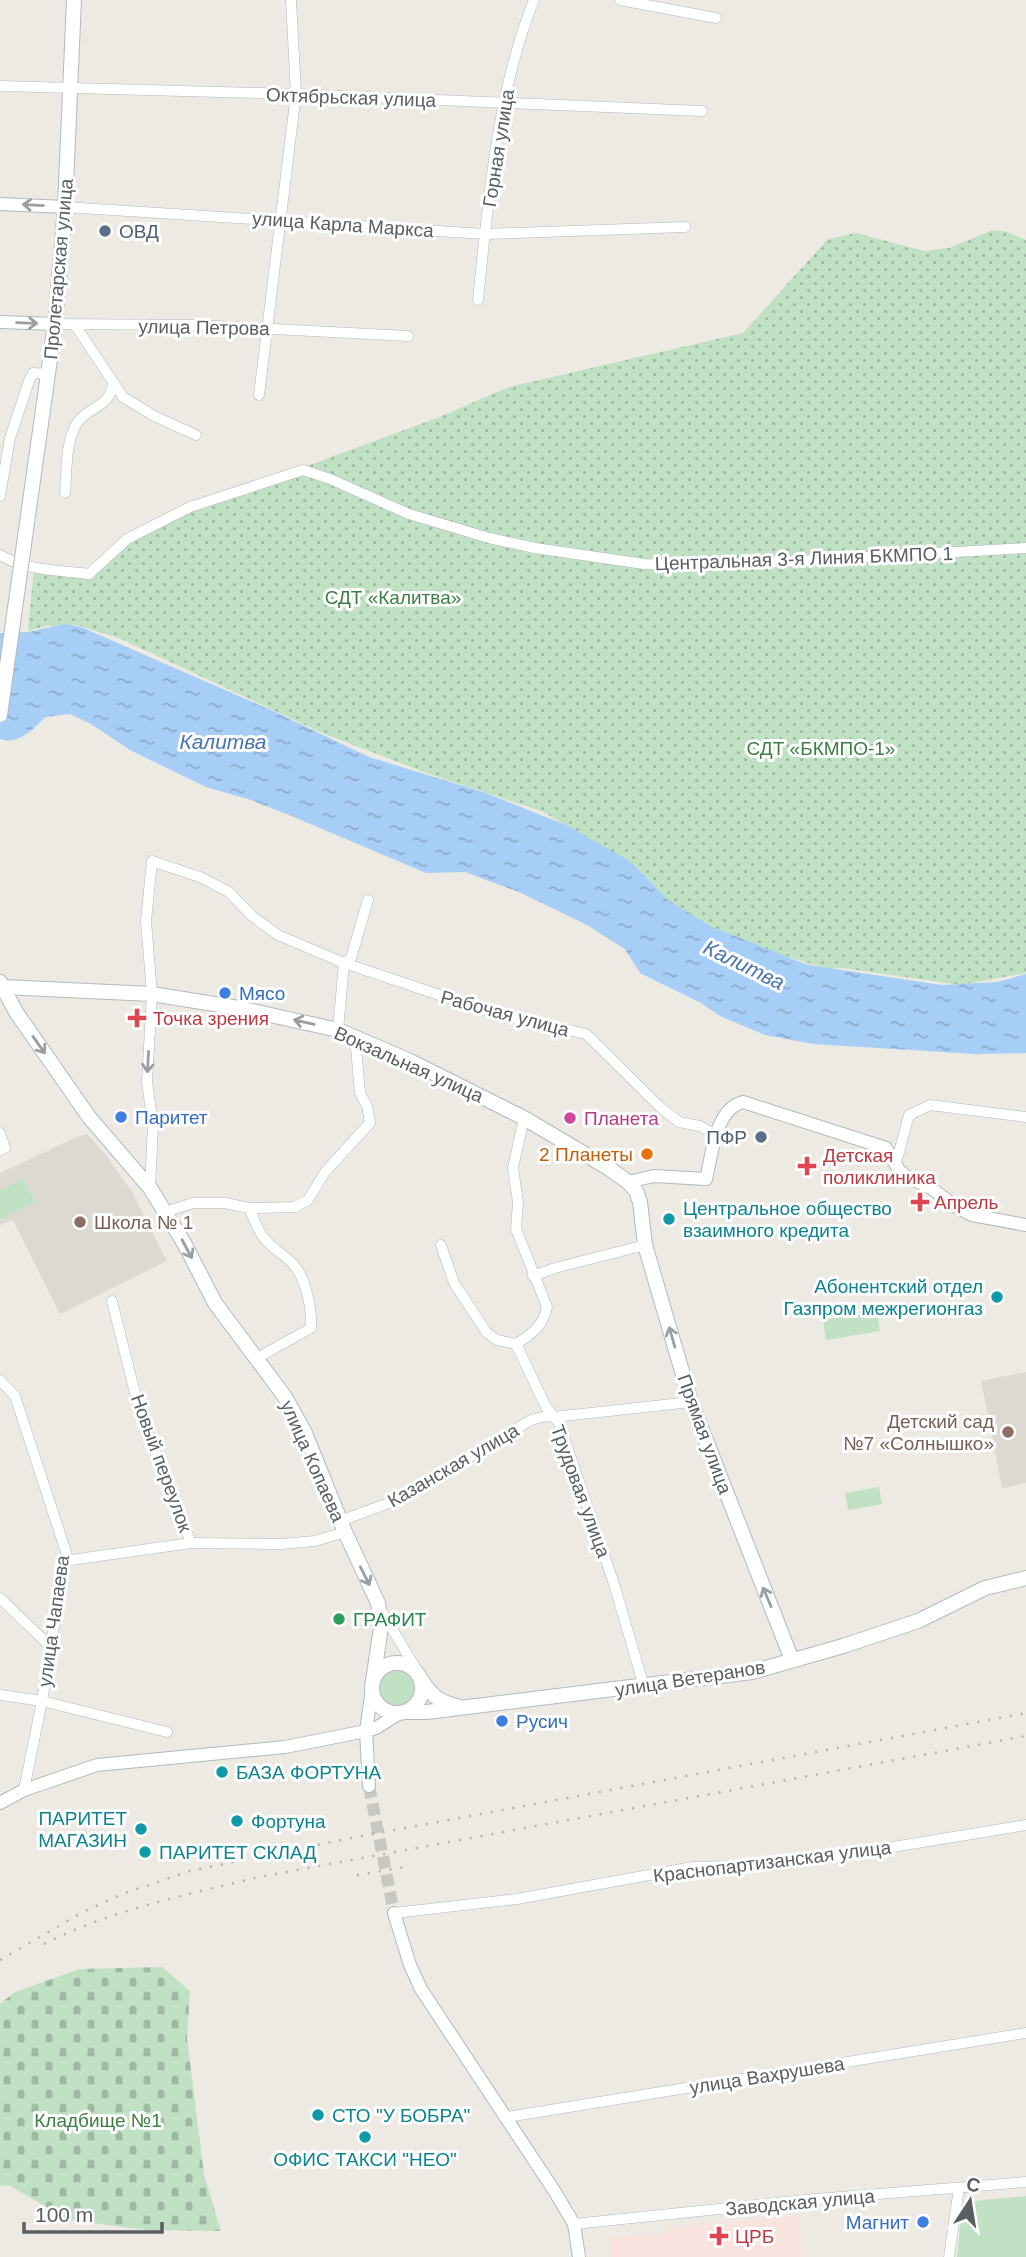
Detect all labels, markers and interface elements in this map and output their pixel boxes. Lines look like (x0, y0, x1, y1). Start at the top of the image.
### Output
street label: Октябрьская улица (266, 84, 437, 111)
street label: Горная улица (479, 87, 518, 208)
street label: Пролетарская улица (40, 177, 77, 360)
one-way arrow (21, 199, 44, 212)
street label: улица Карла Маркса (252, 208, 435, 241)
place label: ОВД (119, 221, 159, 242)
marker: ОВД (97, 223, 113, 239)
street label: улица Петрова (138, 316, 270, 339)
one-way arrow (16, 317, 39, 330)
street label: Центральная 3-я Линия БКМПО 1 (655, 543, 954, 574)
park label: СДТ «Калитва» (325, 587, 461, 608)
water label: Калитва (179, 730, 267, 753)
park label: СДТ «БКМПО-1» (747, 738, 895, 759)
water label: Калитва (700, 935, 788, 994)
place label: Мясо (239, 983, 285, 1004)
marker: Мясо (217, 985, 233, 1001)
street label: Рабочая улица (438, 986, 572, 1041)
marker: Точка зрения (127, 1008, 147, 1028)
place label: Точка зрения (153, 1008, 269, 1029)
one-way arrow (293, 1015, 316, 1028)
street label: Вокзальная улица (331, 1022, 487, 1107)
one-way arrow (32, 1035, 46, 1054)
one-way arrow (141, 1051, 154, 1073)
place label: Паритет (135, 1107, 208, 1128)
place label: Планета (584, 1108, 659, 1129)
marker: Паритет (113, 1109, 129, 1125)
marker: Планета (562, 1110, 578, 1126)
place label: ПФР (706, 1127, 747, 1148)
marker: ПФР (753, 1129, 769, 1145)
place label: 2 Планеты (539, 1144, 633, 1165)
place label: Детская поликлиника (823, 1145, 936, 1188)
marker: 2 Планеты (639, 1146, 655, 1162)
marker: Детская поликлиника (797, 1156, 817, 1176)
place label: Апрель (934, 1192, 999, 1213)
marker: Апрель (912, 1194, 928, 1210)
place label: Центральное общество взаимного кредита (683, 1198, 892, 1241)
marker: Центральное общество взаимного кредита (661, 1211, 677, 1227)
place label: Школа № 1 (94, 1212, 193, 1233)
marker: Школа № 1 (72, 1214, 88, 1230)
one-way arrow (180, 1238, 194, 1259)
place label: Абонентский отдел Газпром межрегионгаз (784, 1276, 983, 1319)
marker: Абонентский отдел Газпром межрегионгаз (989, 1289, 1005, 1305)
one-way arrow (665, 1326, 678, 1348)
street label: Прямая улица (673, 1372, 736, 1497)
street label: Новый переулок (127, 1391, 196, 1536)
street label: улица Копаева (276, 1397, 349, 1526)
place label: Детский сад №7 «Солнышко» (843, 1411, 994, 1454)
street label: Казанская улица (384, 1419, 523, 1511)
street label: Трудовая улица (547, 1422, 614, 1561)
marker: Детский сад №7 «Солнышко» (1000, 1424, 1016, 1440)
street label: улица Чапаева (34, 1554, 73, 1688)
one-way arrow (359, 1565, 373, 1586)
one-way arrow (760, 1586, 773, 1608)
place label: ГРАФИТ (353, 1609, 427, 1630)
marker: ГРАФИТ (331, 1611, 347, 1627)
street label: улица Ветеранов (614, 1656, 767, 1701)
place label: Русич (516, 1711, 568, 1732)
marker: Русич (494, 1713, 510, 1729)
place label: БАЗА ФОРТУНА (236, 1762, 381, 1783)
marker: БАЗА ФОРТУНА (214, 1764, 230, 1780)
place label: ПАРИТЕТ МАГАЗИН (38, 1808, 127, 1851)
place label: Фортуна (251, 1811, 326, 1832)
marker: Фортуна (229, 1813, 245, 1829)
marker: ПАРИТЕТ МАГАЗИН (133, 1821, 149, 1837)
street label: Краснопартизанская улица (652, 1836, 893, 1887)
place label: ПАРИТЕТ СКЛАД (159, 1842, 316, 1863)
marker: ПАРИТЕТ СКЛАД (137, 1844, 153, 1860)
street label: улица Вахрушева (688, 2053, 846, 2098)
place label: СТО "У БОБРА" (332, 2105, 470, 2126)
marker: СТО "У БОБРА" (310, 2107, 326, 2123)
park label: Кладбище №1 (34, 2110, 162, 2131)
marker: ОФИС ТАКСИ "НЕО" (357, 2129, 373, 2145)
place label: ОФИС ТАКСИ "НЕО" (273, 2149, 457, 2170)
north arrow (935, 2166, 1005, 2236)
text: С (965, 2173, 983, 2197)
street label: Заводская улица (725, 2185, 876, 2219)
scale bar (24, 2190, 163, 2234)
text: 100 m (35, 2203, 93, 2226)
place label: Магнит (846, 2212, 909, 2233)
marker: Магнит (915, 2214, 931, 2230)
marker: ЦРБ (709, 2226, 729, 2246)
place label: ЦРБ (735, 2226, 774, 2247)

